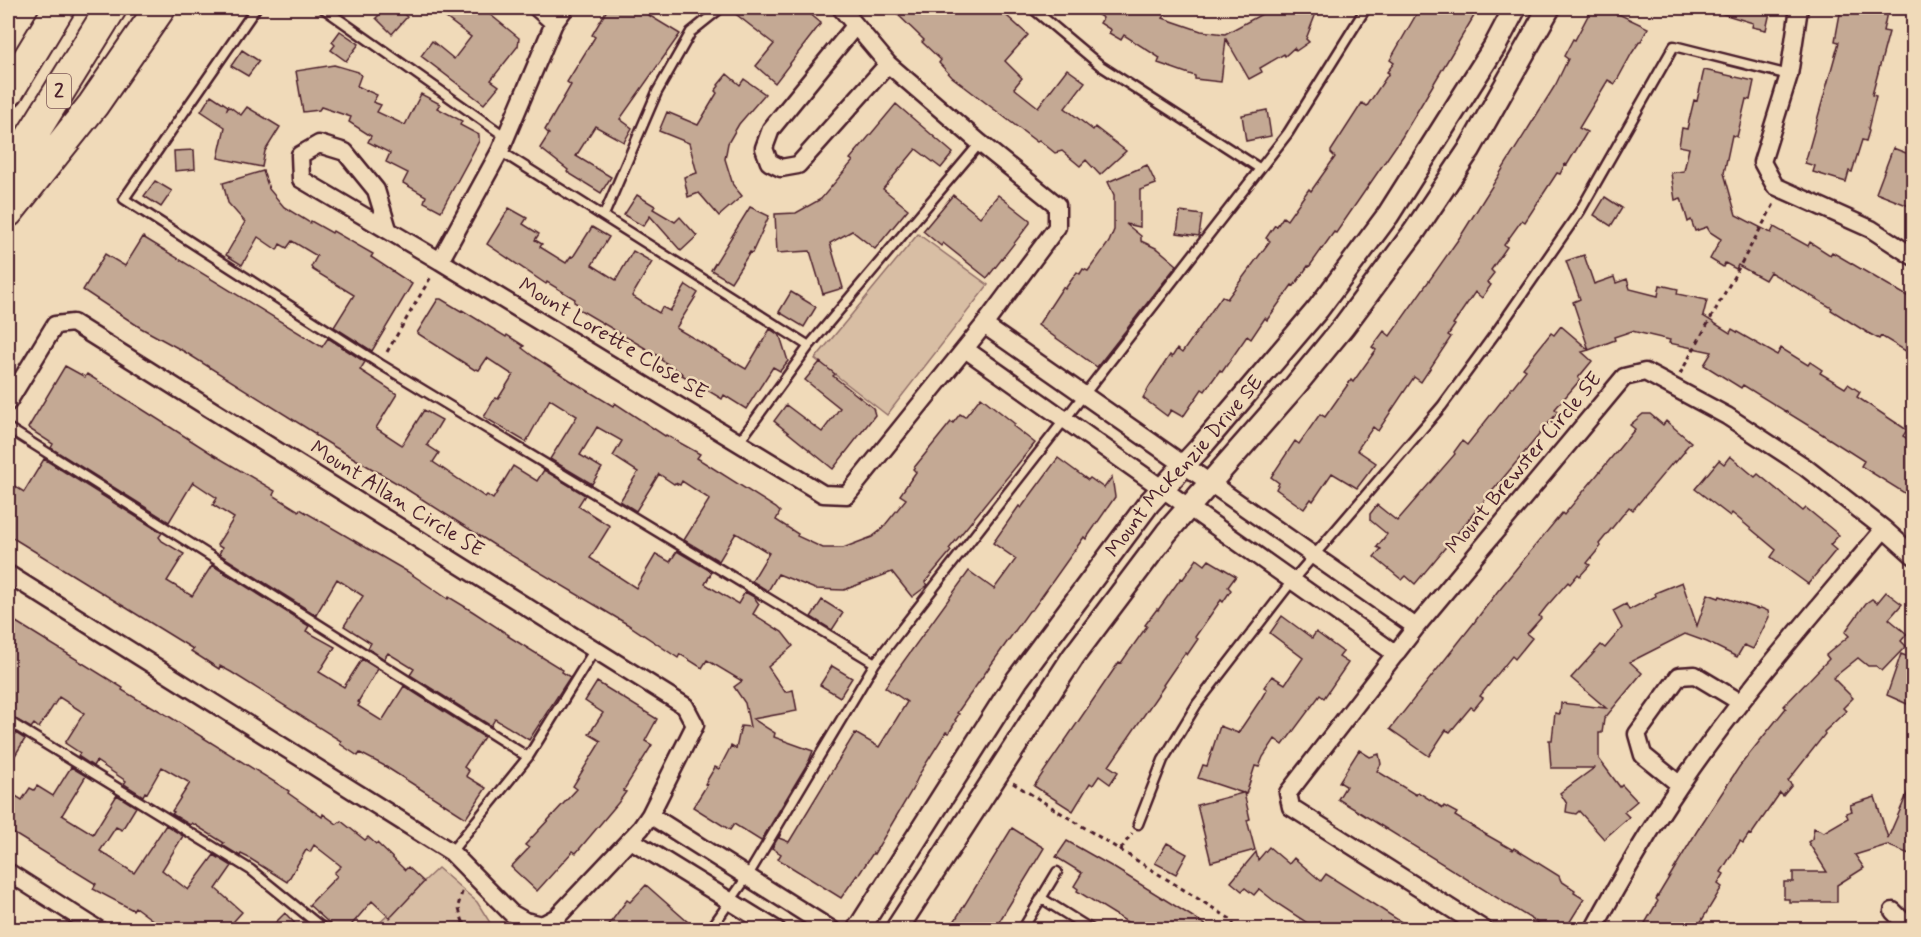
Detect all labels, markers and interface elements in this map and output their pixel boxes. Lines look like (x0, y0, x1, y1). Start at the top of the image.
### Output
road number: 2 (47, 74, 71, 108)
street label: Mount Lorette Close SE (513, 271, 713, 407)
street label: Mount Brewster Circle SE (1440, 366, 1608, 560)
street label: Mount McKenzie Drive SE (1099, 369, 1270, 563)
street label: Mount Allan Circle SE (305, 434, 489, 564)

